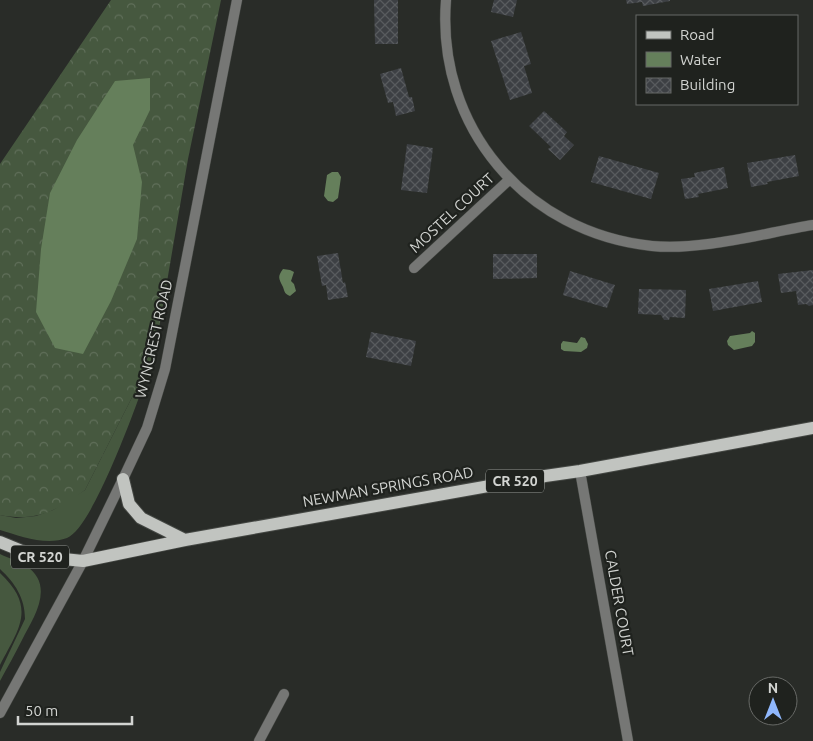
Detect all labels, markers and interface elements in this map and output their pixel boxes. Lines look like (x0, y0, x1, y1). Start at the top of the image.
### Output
legend (636, 15, 798, 105)
text: Road (680, 26, 715, 43)
text: Water (680, 51, 721, 68)
text: Building (680, 76, 735, 93)
street label: MOSTEL COURT (406, 169, 498, 256)
street label: WYNCREST ROAD (132, 278, 175, 400)
street label: NEWMAN SPRINGS ROAD (301, 463, 475, 510)
road number: CR 520 (486, 470, 544, 492)
road number: CR 520 (11, 546, 69, 568)
street label: CALDER COURT (602, 549, 637, 658)
north arrow (748, 676, 798, 726)
text: N (768, 680, 778, 696)
scale bar (18, 694, 131, 726)
text: 50 m (25, 702, 58, 719)

